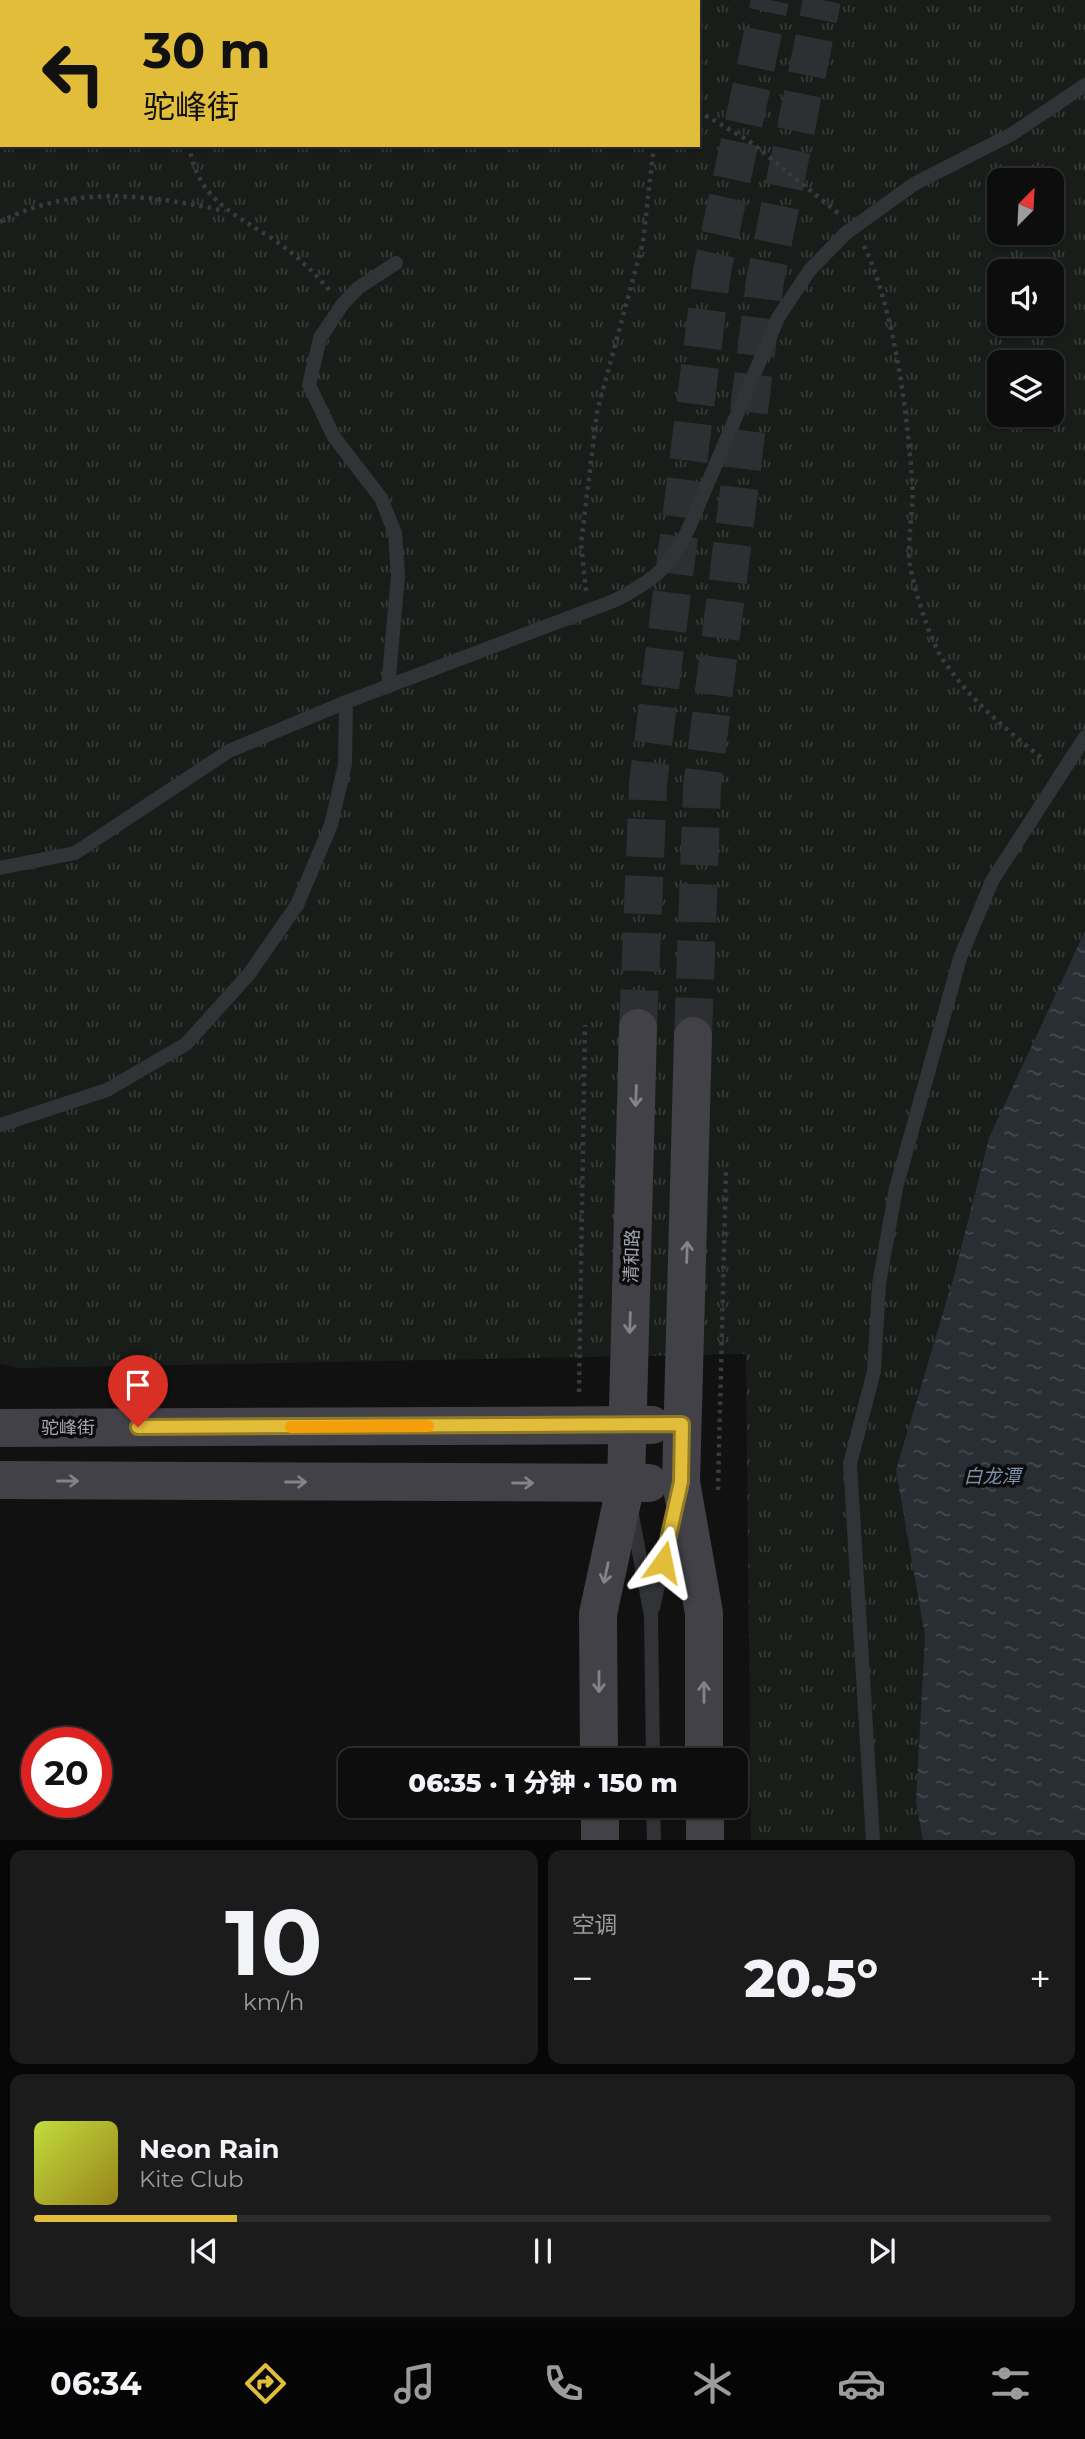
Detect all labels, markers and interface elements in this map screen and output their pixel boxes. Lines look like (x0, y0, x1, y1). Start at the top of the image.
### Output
text: 30 m (143, 21, 271, 80)
icon: left (28, 28, 119, 119)
text: 驼峰街 (143, 87, 239, 126)
north arrow (987, 168, 1064, 245)
map controls (987, 168, 1064, 427)
button: sound (987, 259, 1064, 336)
button: layers (987, 350, 1064, 427)
one-way arrow (630, 1084, 643, 1107)
street label: 清和路 (620, 1229, 644, 1283)
one-way arrow (680, 1241, 693, 1264)
one-way arrow (624, 1312, 637, 1335)
pin (108, 1355, 168, 1427)
icon: arrive (119, 1366, 157, 1404)
street label: 驼峰街 (41, 1417, 95, 1439)
water label: 白龙潭 (963, 1465, 1023, 1488)
one-way arrow (56, 1474, 79, 1488)
one-way arrow (284, 1475, 307, 1489)
one-way arrow (511, 1476, 534, 1490)
position arrow (626, 1525, 700, 1599)
one-way arrow (599, 1561, 613, 1584)
one-way arrow (592, 1670, 605, 1693)
one-way arrow (697, 1681, 711, 1704)
speed limit sign: 20 (21, 1727, 112, 1818)
text: 06:35 · 1 分钟 · 150 m (408, 1767, 678, 1799)
text: 10 (225, 1887, 322, 1998)
text: 空调 (572, 1911, 618, 1939)
text: 20.5° (744, 1947, 878, 2010)
text: − (572, 1955, 593, 2002)
text: + (1029, 1955, 1051, 2002)
text: km/h (243, 1988, 304, 2016)
text: Neon Rain (139, 2133, 280, 2165)
text: Kite Club (139, 2165, 244, 2193)
icon: previous (185, 2232, 223, 2270)
icon: pause (524, 2232, 562, 2270)
icon: next (863, 2232, 901, 2270)
icon: directions (241, 2359, 290, 2408)
icon: music (390, 2359, 439, 2408)
icon: phone (539, 2359, 588, 2408)
icon: climate (688, 2359, 737, 2408)
icon: car (837, 2359, 886, 2408)
icon: filters (986, 2359, 1035, 2408)
text: 06:34 (50, 2364, 141, 2403)

